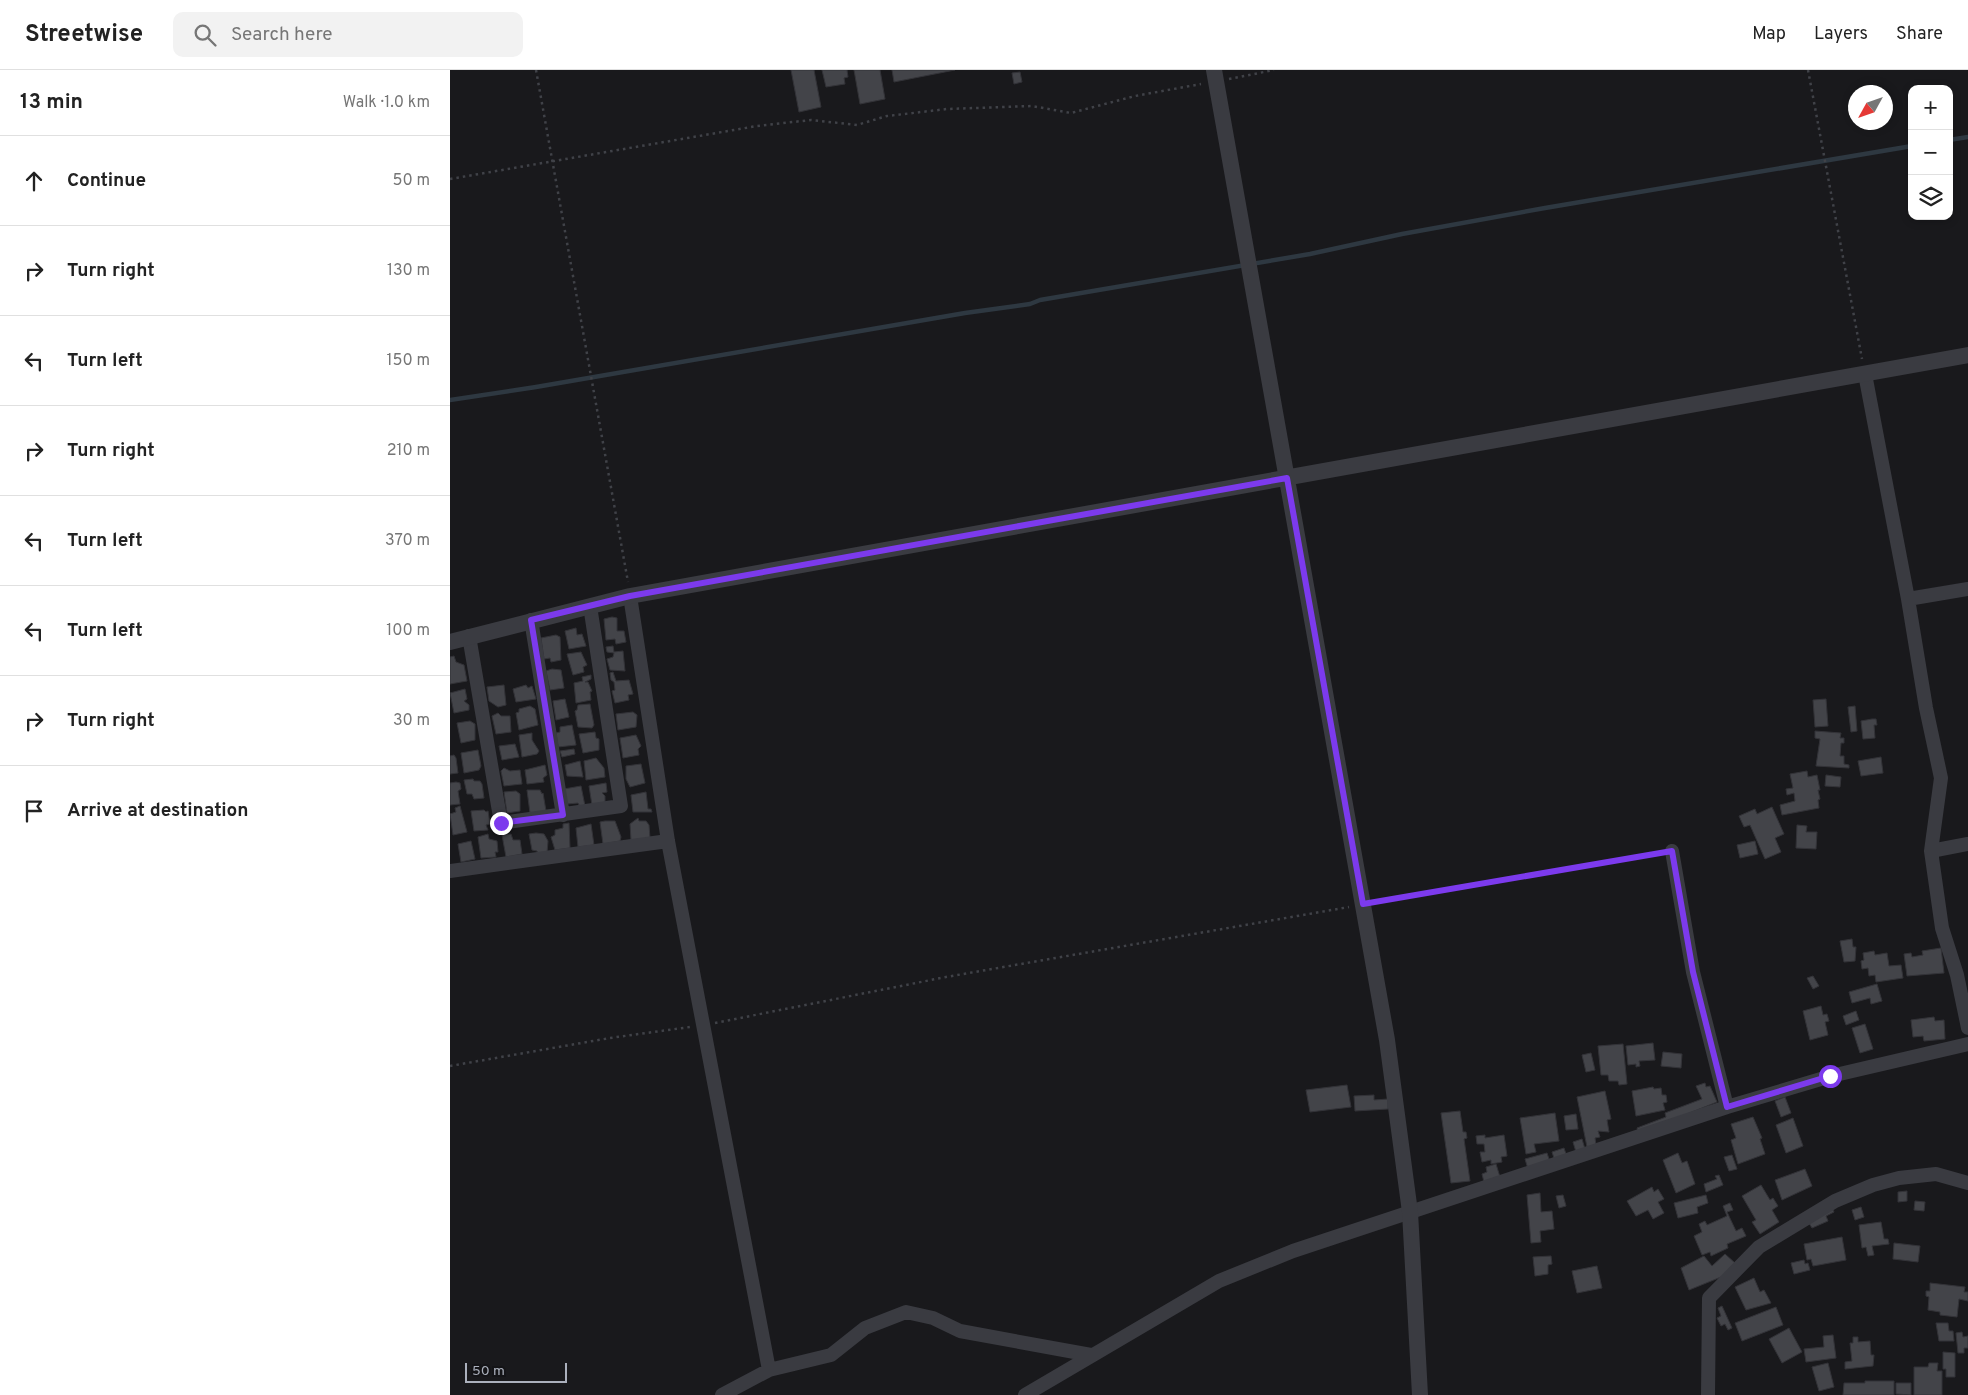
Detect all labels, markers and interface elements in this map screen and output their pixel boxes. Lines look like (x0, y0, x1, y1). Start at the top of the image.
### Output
search box (173, 12, 523, 57)
text: Streetwise (25, 20, 143, 50)
icon: search (191, 21, 219, 49)
text: Search here (231, 23, 333, 47)
text: Map (1752, 23, 1786, 46)
text: Layers (1814, 23, 1868, 46)
text: Share (1896, 23, 1943, 46)
north arrow (1848, 85, 1893, 130)
map controls (1908, 85, 1953, 220)
button: + (1908, 85, 1953, 130)
text: 13 min (20, 89, 83, 116)
text: Walk · 1.0 km (343, 93, 430, 113)
button: − (1908, 130, 1953, 175)
icon: ahead (20, 167, 48, 195)
text: Continue (67, 169, 146, 193)
text: 50 m (393, 171, 430, 191)
button: layers (1908, 175, 1953, 220)
icon: right (20, 257, 48, 285)
text: Turn right (67, 259, 155, 283)
text: 130 m (387, 261, 430, 281)
icon: left (20, 347, 48, 375)
text: Turn left (67, 349, 143, 373)
text: 150 m (387, 351, 430, 371)
icon: right (20, 437, 48, 465)
text: Turn right (67, 439, 155, 463)
text: 210 m (387, 441, 430, 461)
icon: left (20, 527, 48, 555)
text: Turn left (67, 529, 143, 553)
text: 370 m (385, 531, 430, 551)
icon: left (20, 617, 48, 645)
text: Turn left (67, 619, 143, 643)
text: 100 m (386, 621, 430, 641)
icon: right (20, 707, 48, 735)
text: Turn right (67, 709, 155, 733)
text: 30 m (393, 711, 430, 731)
icon: arrive (20, 797, 48, 825)
text: Arrive at destination (67, 799, 248, 823)
route end (490, 812, 513, 835)
route start (1819, 1065, 1842, 1088)
scale bar (465, 1360, 568, 1383)
text: 50 m (472, 1363, 505, 1380)

